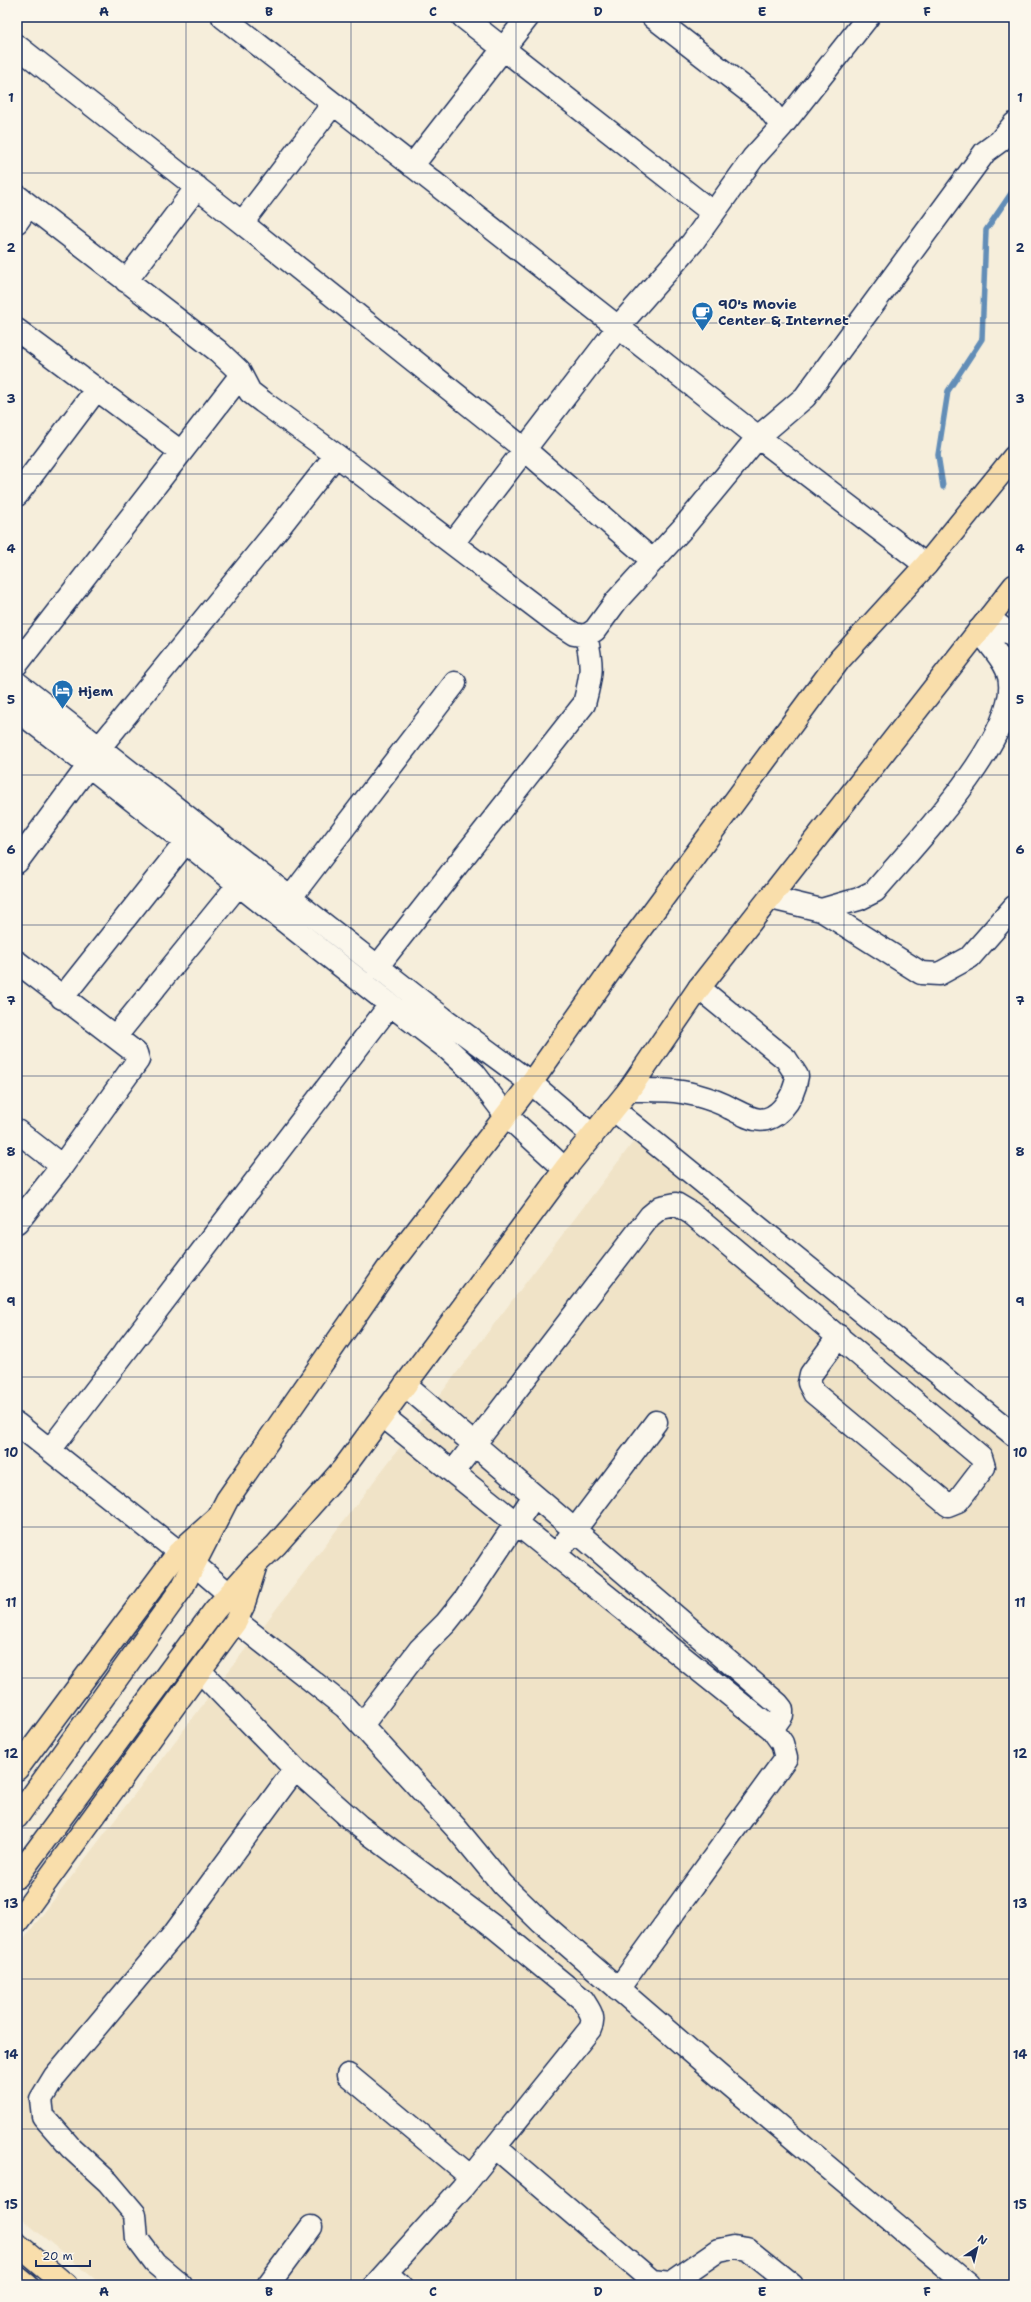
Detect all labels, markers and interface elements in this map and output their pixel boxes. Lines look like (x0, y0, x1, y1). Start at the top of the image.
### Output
text: A (99, 3, 109, 20)
text: B (265, 3, 273, 20)
text: C (429, 3, 437, 20)
text: D (593, 3, 603, 20)
text: E (758, 3, 767, 20)
text: F (923, 3, 931, 20)
text: 1 (8, 89, 14, 106)
text: 1 (1017, 89, 1023, 106)
text: 2 (6, 239, 16, 256)
text: 2 (1015, 239, 1025, 256)
place label: 90's Movie Center & Internet (718, 295, 849, 329)
cafe icon: 90's Movie Center & Internet (689, 299, 715, 332)
text: 3 (6, 390, 16, 407)
text: 3 (1015, 390, 1025, 407)
text: 4 (6, 540, 16, 557)
text: 4 (1015, 540, 1025, 557)
hotel icon: Hjem (49, 678, 75, 711)
place label: Hjem (78, 682, 114, 700)
text: 5 (7, 691, 15, 708)
text: 5 (1016, 691, 1024, 708)
text: 6 (6, 841, 16, 858)
text: 6 (1015, 841, 1025, 858)
text: 7 (6, 992, 16, 1009)
text: 7 (1015, 992, 1025, 1009)
text: 8 (6, 1143, 16, 1160)
text: 8 (1015, 1143, 1025, 1160)
text: 9 (6, 1293, 16, 1310)
text: 9 (1015, 1293, 1025, 1310)
text: 10 (4, 1444, 18, 1461)
text: 10 (1013, 1444, 1027, 1461)
text: 11 (5, 1594, 17, 1611)
text: 11 (1014, 1594, 1026, 1611)
text: 12 (4, 1745, 18, 1762)
text: 12 (1013, 1745, 1027, 1762)
text: 13 (4, 1895, 18, 1912)
text: 13 (1013, 1895, 1027, 1912)
text: 14 (4, 2046, 18, 2063)
text: 14 (1013, 2046, 1027, 2063)
text: 15 (4, 2196, 18, 2213)
text: 15 (1013, 2196, 1027, 2213)
north arrow (957, 2228, 997, 2268)
text: N (975, 2232, 991, 2249)
scale bar (36, 2242, 90, 2268)
text: 20 m (42, 2248, 73, 2264)
text: A (99, 2283, 109, 2300)
text: B (265, 2283, 273, 2300)
text: C (429, 2283, 437, 2300)
text: D (593, 2283, 603, 2300)
text: E (758, 2283, 767, 2300)
text: F (923, 2283, 931, 2300)

